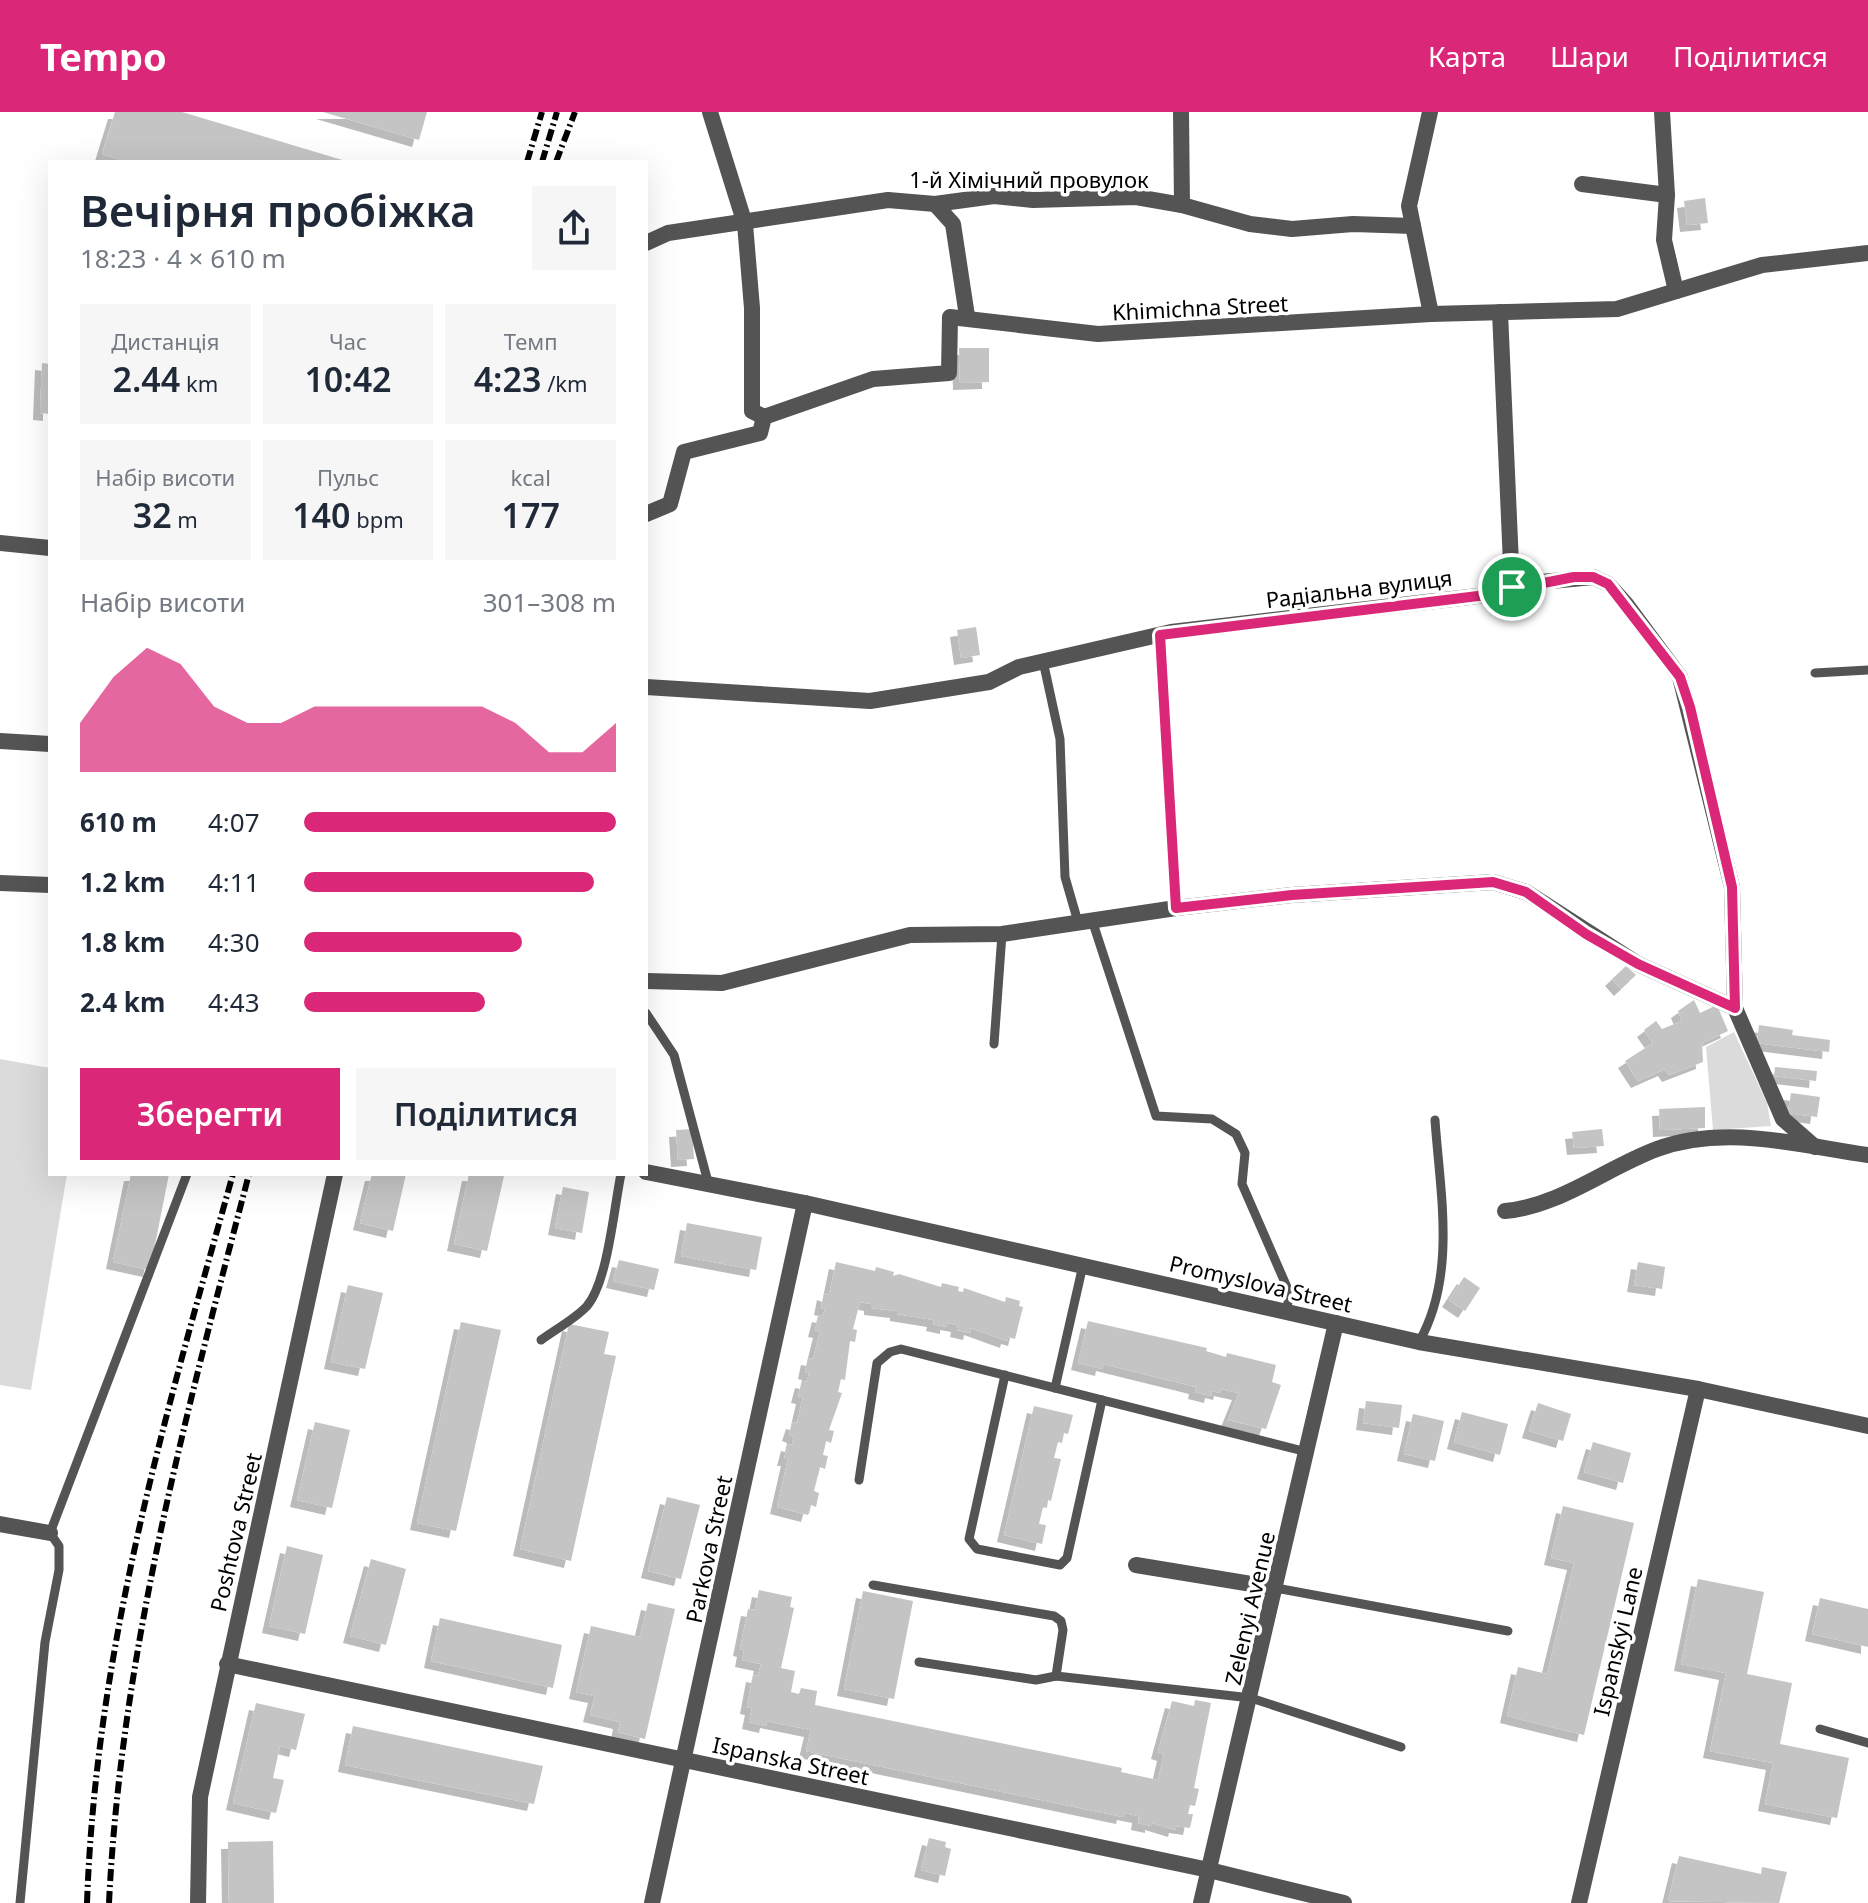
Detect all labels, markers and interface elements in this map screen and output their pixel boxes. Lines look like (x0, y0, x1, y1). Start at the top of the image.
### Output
text: Tempo (40, 30, 167, 82)
text: Карта (1428, 37, 1506, 75)
text: Шари (1550, 37, 1629, 75)
text: Поділитися (1673, 37, 1828, 75)
street label: 1-й Хімічний провулок (909, 164, 1149, 194)
text: Вечірня пробіжка (80, 180, 476, 240)
button: share (532, 186, 616, 270)
text: 18:23 · 4 × 610 m (80, 240, 286, 276)
street label: Khimichna Street (1111, 287, 1289, 327)
text: Дистанція (111, 326, 220, 356)
text: Час (329, 326, 367, 356)
text: Темп (504, 326, 558, 356)
text: 2.44 (112, 356, 180, 402)
text: 10:42 (304, 356, 392, 402)
text: 4:23 (474, 356, 541, 402)
text: km (180, 368, 218, 398)
text: /km (541, 368, 588, 398)
text: Набір висоти (95, 462, 235, 492)
text: Пульс (317, 462, 379, 492)
text: kcal (511, 462, 551, 492)
text: 32 (133, 492, 172, 538)
text: 140 (292, 492, 350, 538)
text: 177 (501, 492, 560, 538)
text: m (172, 504, 198, 534)
text: bpm (350, 504, 404, 534)
pin (1478, 553, 1546, 621)
street label: Радіальна вулиця (1264, 562, 1454, 614)
icon: arrive (1490, 565, 1534, 609)
text: Набір висоти (80, 584, 245, 620)
text: 301–308 m (483, 584, 616, 620)
text: 610 m (80, 804, 157, 840)
text: 4:07 (208, 804, 260, 840)
text: 1.2 km (80, 864, 165, 900)
text: 4:11 (208, 864, 260, 900)
text: 1.8 km (80, 924, 165, 960)
text: 4:30 (208, 924, 260, 960)
text: 2.4 km (80, 984, 165, 1020)
text: 4:43 (208, 984, 260, 1020)
button: Зберегти (80, 1068, 340, 1160)
button: Поділитися (356, 1068, 616, 1160)
street label: Promyslova Street (1167, 1247, 1355, 1319)
street label: Poshtova Street (202, 1450, 268, 1614)
street label: Parkova Street (678, 1472, 738, 1625)
street label: Zelenyi Avenue (1217, 1528, 1281, 1688)
street label: Ispanskyi Lane (1585, 1563, 1649, 1719)
street label: Ispanska Street (710, 1729, 872, 1791)

